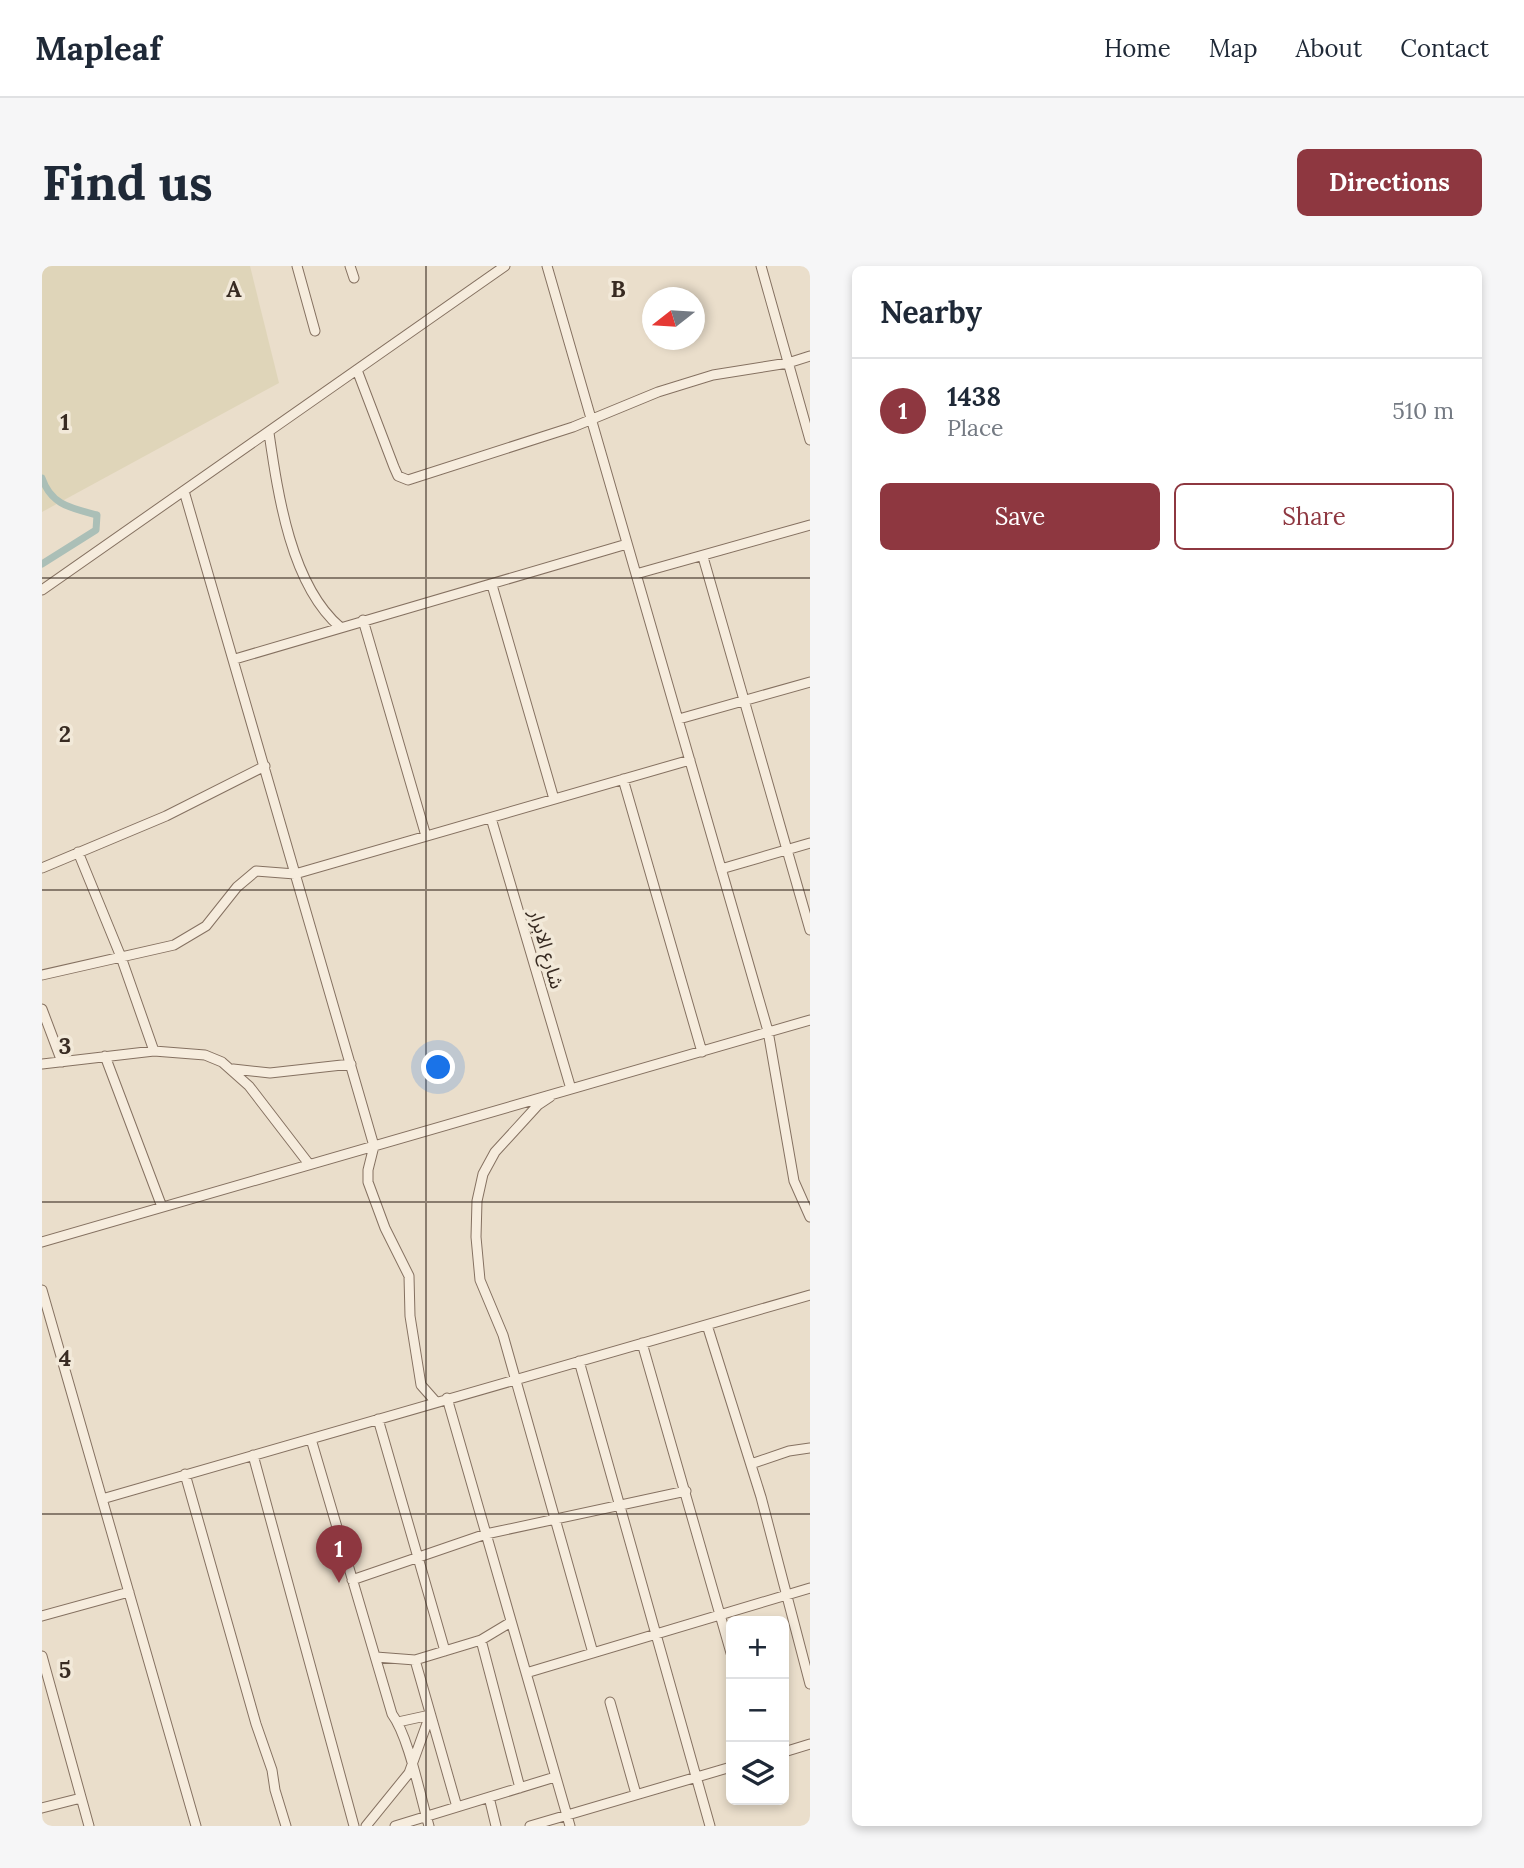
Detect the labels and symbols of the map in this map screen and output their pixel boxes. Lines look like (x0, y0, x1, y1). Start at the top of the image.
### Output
text: A (226, 274, 242, 303)
text: B (610, 274, 626, 303)
north arrow (642, 287, 705, 350)
text: 1 (60, 407, 70, 436)
text: 2 (59, 719, 71, 748)
street label: شارع الابرار (522, 906, 570, 992)
text: 3 (59, 1031, 71, 1060)
your location (421, 1050, 455, 1084)
text: 4 (59, 1343, 71, 1372)
pin: 1 (316, 1525, 362, 1583)
text: 5 (59, 1655, 71, 1684)

